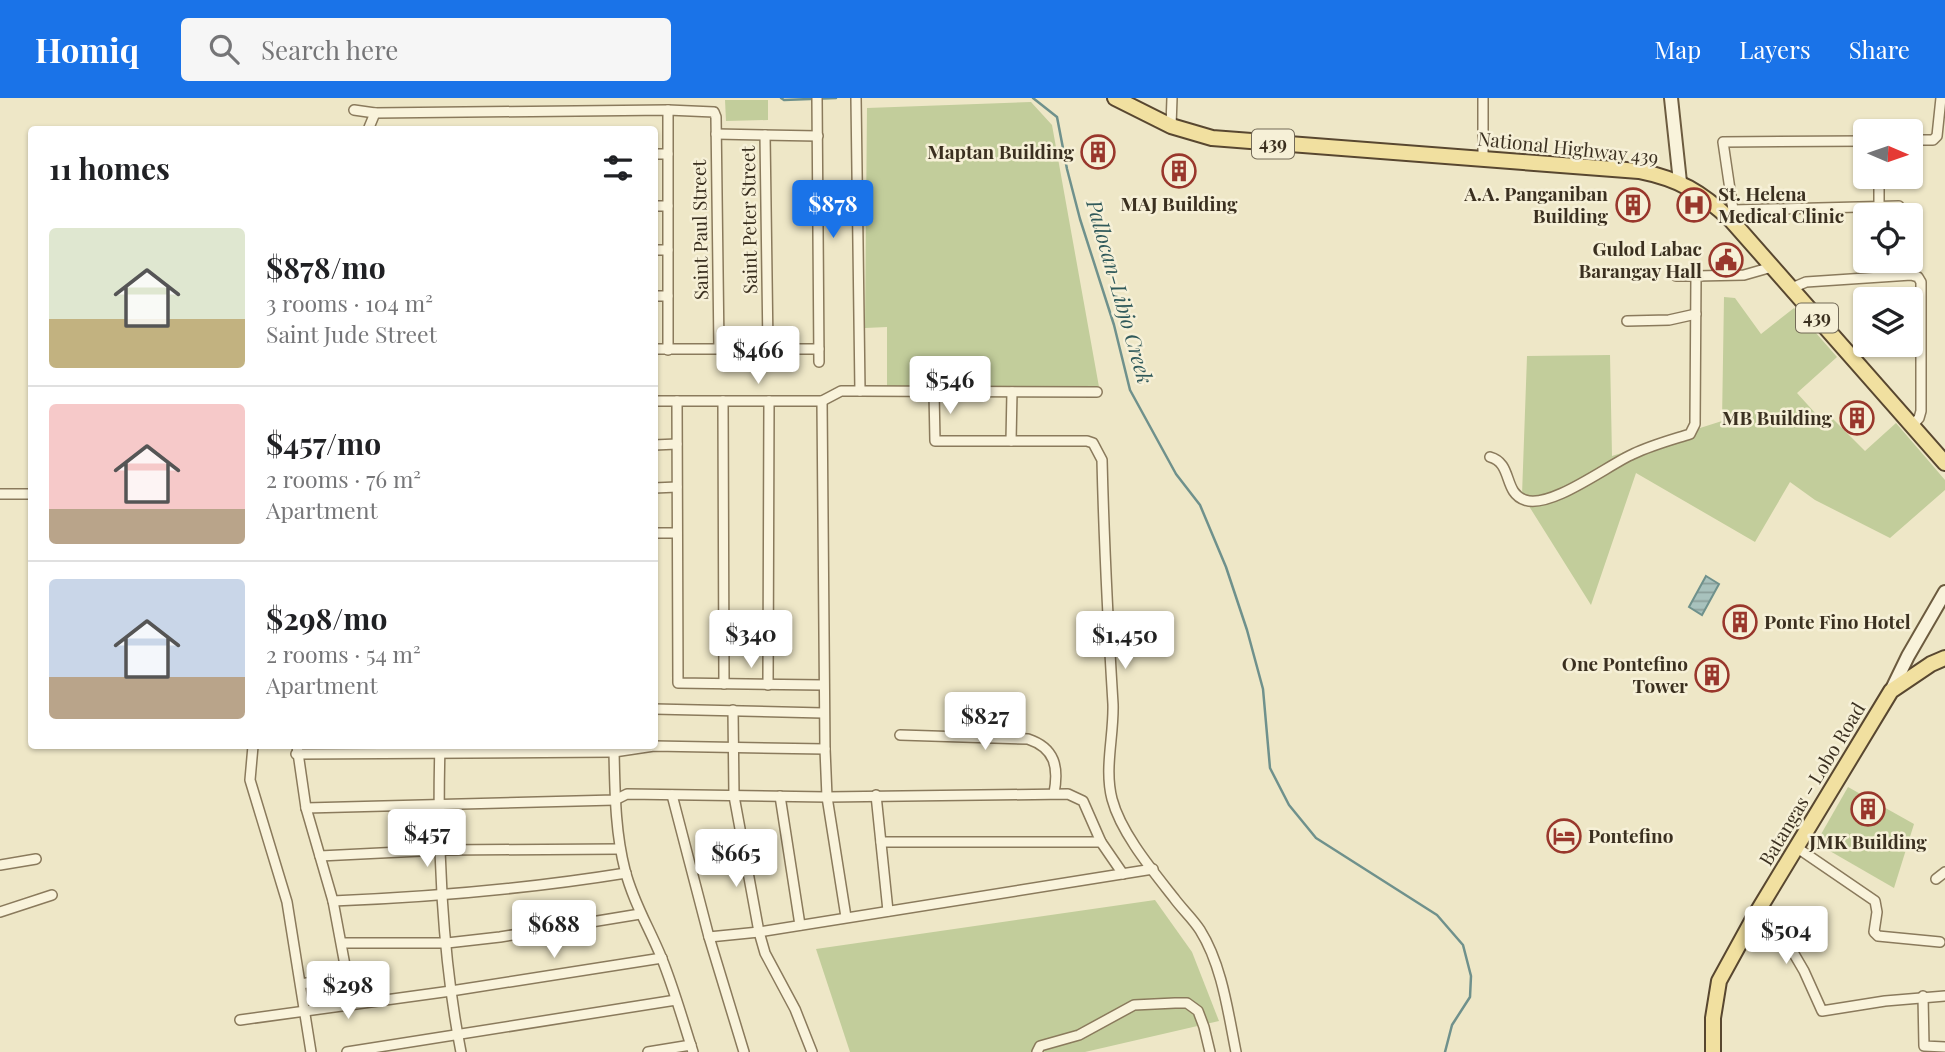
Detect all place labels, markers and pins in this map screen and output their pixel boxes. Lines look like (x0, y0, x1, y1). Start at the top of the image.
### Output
building icon: Maptan Building (1079, 133, 1117, 171)
place label: Maptan Building (927, 138, 1074, 164)
building icon: MAJ Building (1160, 152, 1198, 190)
pin: $878 (792, 180, 874, 240)
place label: A.A. Panganiban Building (1463, 180, 1608, 228)
place label: St. Helena Medical Clinic (1718, 180, 1844, 228)
building icon: A.A. Panganiban Building (1614, 186, 1652, 224)
hospital icon: St. Helena Medical Clinic (1675, 186, 1713, 224)
place label: MAJ Building (1120, 190, 1238, 216)
place label: Gulod Labac Barangay Hall (1579, 235, 1702, 283)
public building icon: Gulod Labac Barangay Hall (1707, 241, 1745, 279)
pin: $466 (717, 327, 799, 386)
pin: $546 (909, 356, 991, 416)
building icon: MB Building (1838, 399, 1876, 437)
place label: MB Building (1722, 404, 1832, 430)
building icon: Ponte Fino Hotel (1721, 603, 1759, 641)
place label: Ponte Fino Hotel (1764, 608, 1911, 634)
pin: $340 (710, 610, 792, 670)
pin: $1,450 (1068, 612, 1182, 671)
place label: One Pontefino Tower (1562, 650, 1688, 698)
building icon: One Pontefino Tower (1693, 656, 1731, 694)
pin: $827 (944, 692, 1026, 752)
building icon: JMK Building (1849, 790, 1887, 828)
pin: $457 (386, 810, 468, 869)
hotel icon: Pontefino (1545, 817, 1583, 855)
place label: Pontefino (1588, 822, 1674, 848)
place label: JMK Building (1808, 828, 1927, 854)
pin: $665 (695, 830, 777, 889)
pin: $688 (513, 900, 595, 960)
pin: $504 (1745, 906, 1827, 966)
pin: $298 (307, 962, 389, 1021)

